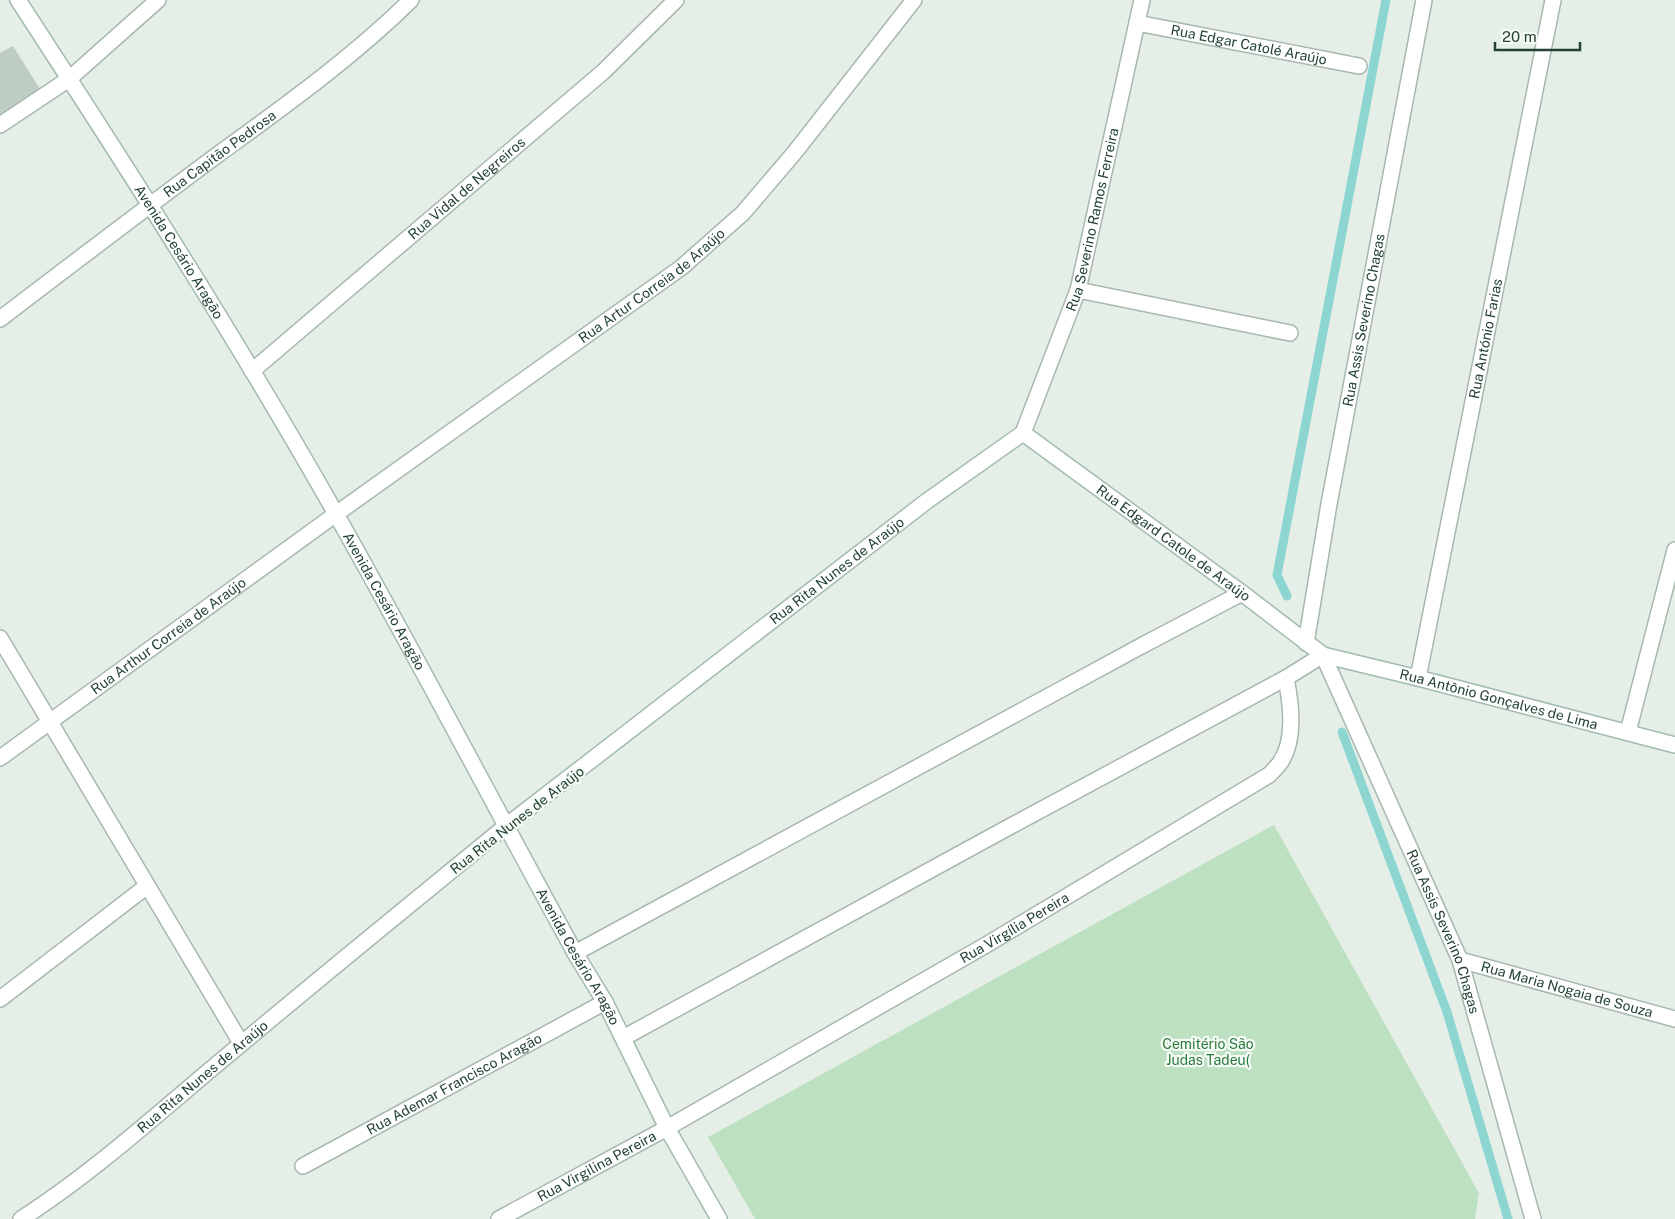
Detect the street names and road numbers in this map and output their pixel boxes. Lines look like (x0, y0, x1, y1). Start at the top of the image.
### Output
street label: Rua Edgar Catolé Araújo (1169, 22, 1328, 68)
street label: Rua Capitão Pedrosa (160, 107, 279, 200)
street label: Rua Severino Ramos Ferreira (1063, 126, 1122, 314)
street label: Rua Vidal de Negreiros (405, 134, 528, 242)
street label: Avenida Cesário Aragão (131, 182, 227, 322)
street label: Rua Artur Correia de Araújo (576, 225, 728, 346)
street label: Rua Assis Severino Chagas (1340, 232, 1388, 408)
street label: Rua António Farias (1466, 277, 1505, 400)
street label: Rua Edgard Catole de Araújo (1094, 482, 1254, 605)
street label: Rua Rita Nunes de Araújo (767, 514, 907, 627)
street label: Avenida Cesário Aragão (340, 529, 429, 673)
street label: Rua Arthur Correia de Araújo (88, 574, 249, 697)
street label: Rua Antônio Gonçalves de Lima (1398, 666, 1600, 733)
street label: Rua Rita Nunes de Araújo (447, 763, 587, 877)
street label: Rua Assis Severino Chagas (1403, 847, 1483, 1015)
street label: Avenida Cesário Aragão (533, 885, 623, 1028)
street label: Rua Virgília Pereira (957, 889, 1072, 966)
street label: Rua Maria Nogaia de Souza (1479, 958, 1655, 1021)
street label: Rua Rita Nunes de Araújo (134, 1017, 271, 1136)
street label: Rua Ademar Francisco Aragão (364, 1030, 545, 1138)
street label: Rua Virgilina Pereira (535, 1128, 659, 1205)

